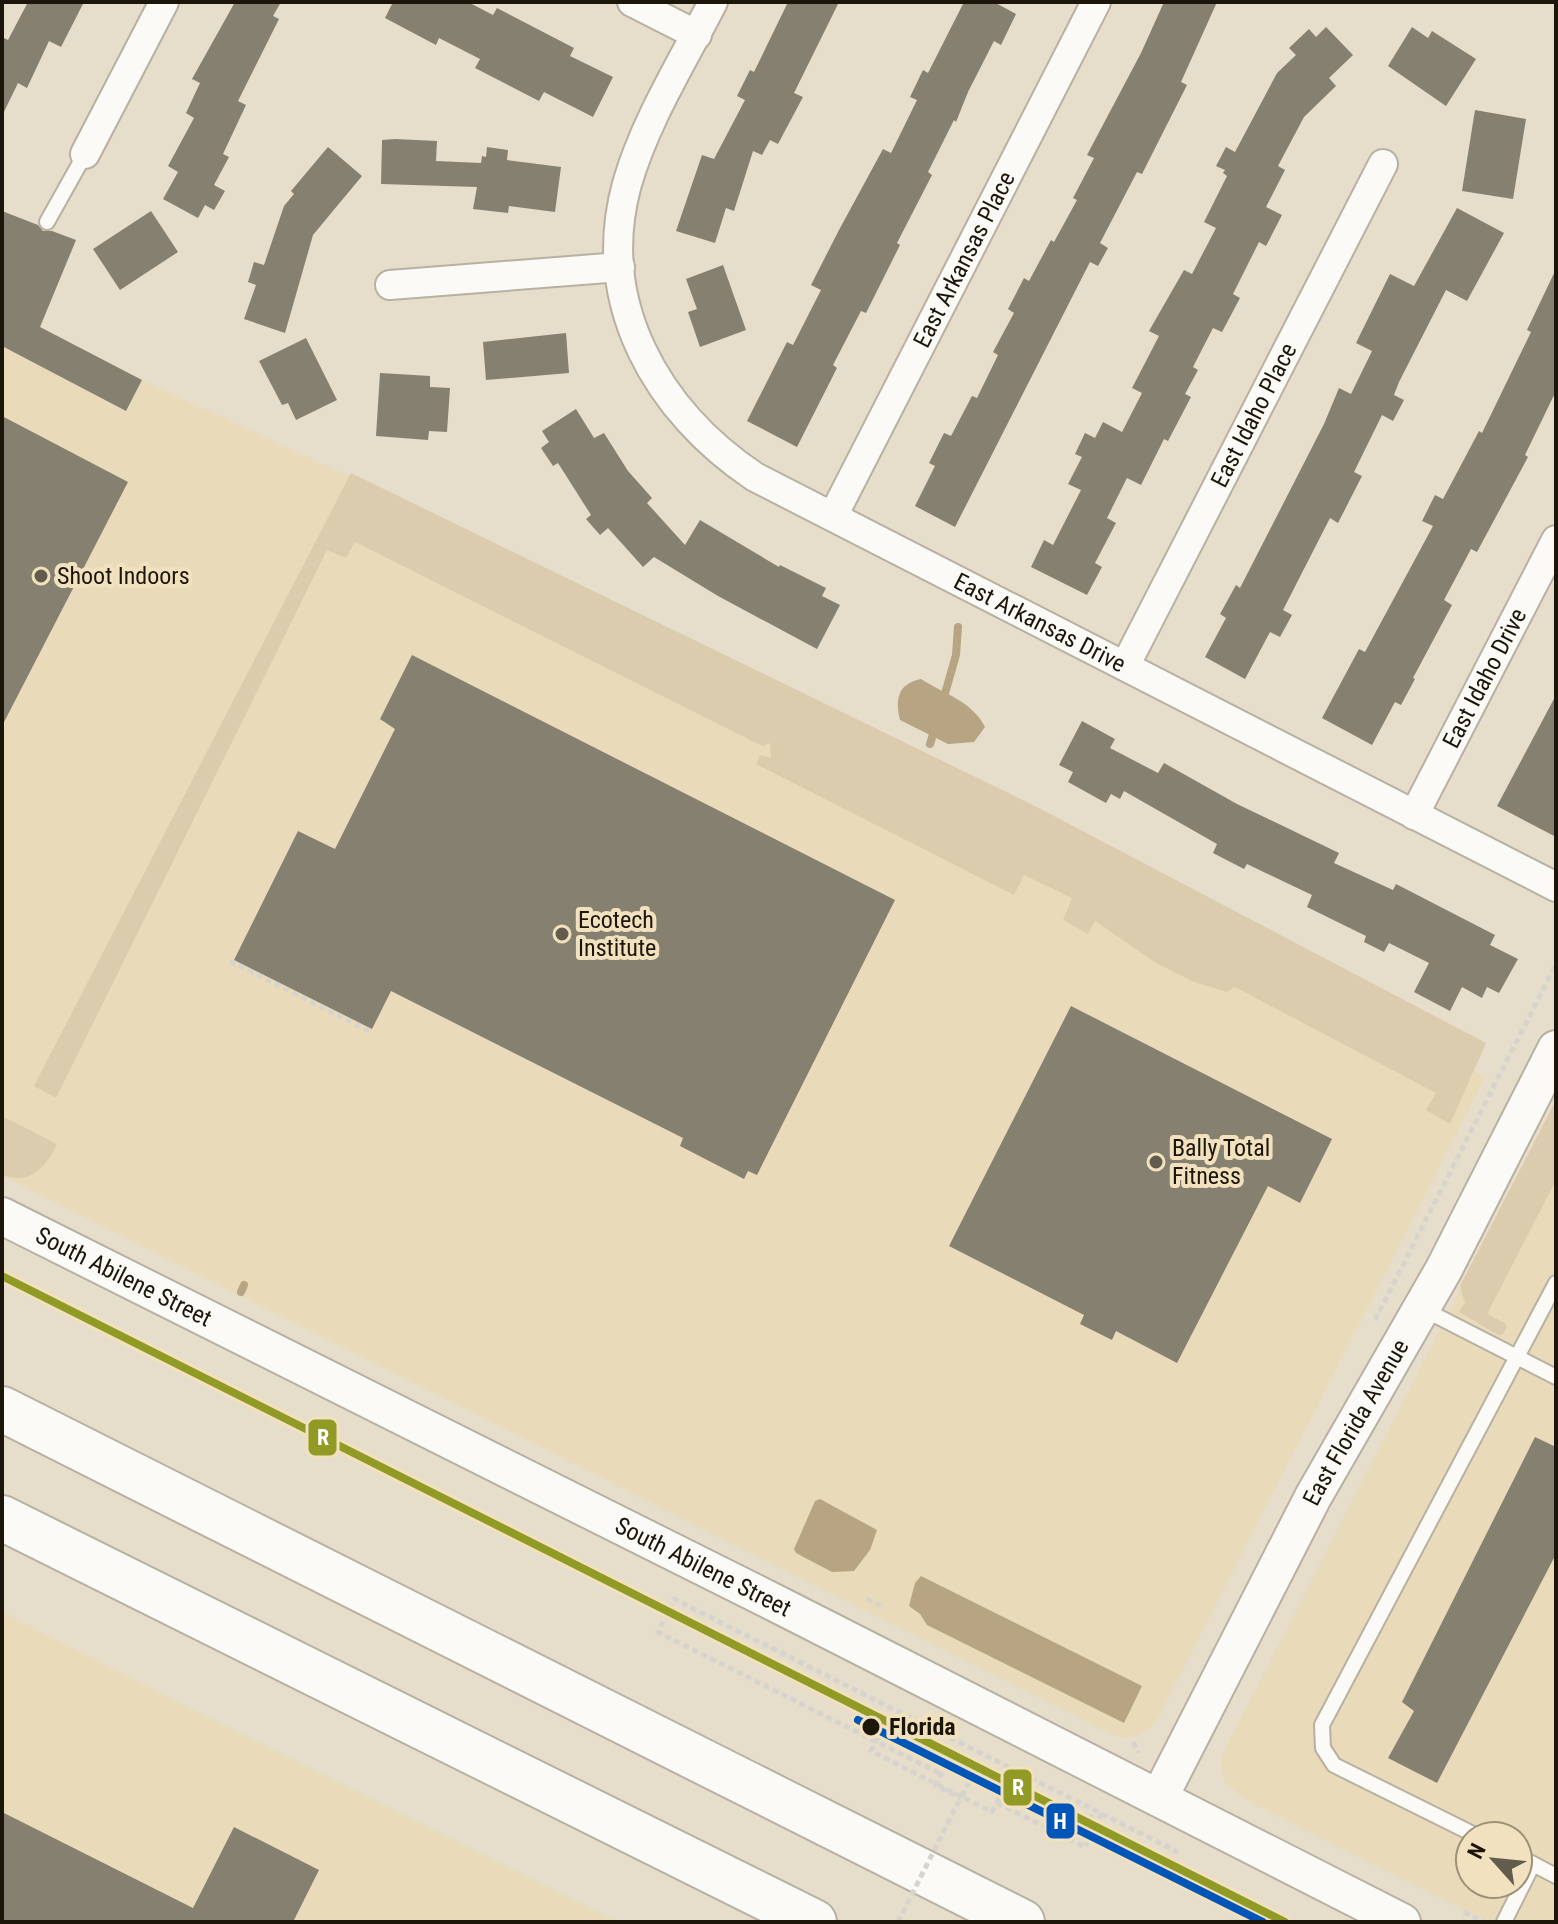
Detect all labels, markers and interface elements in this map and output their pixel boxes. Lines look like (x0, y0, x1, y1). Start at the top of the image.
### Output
street label: East Arkansas Place (908, 167, 1021, 352)
street label: East Idaho Place (1205, 338, 1303, 492)
place label: Shoot Indoors (57, 562, 190, 590)
marker: Shoot Indoors (32, 567, 50, 585)
street label: East Arkansas Drive (949, 567, 1130, 678)
street label: East Idaho Drive (1437, 604, 1532, 753)
place label: Ecotech Institute (578, 906, 656, 962)
marker: Ecotech Institute (553, 925, 571, 943)
place label: Bally Total Fitness (1172, 1134, 1270, 1190)
marker: Bally Total Fitness (1147, 1153, 1165, 1171)
street label: South Abilene Street (31, 1221, 216, 1333)
street label: East Florida Avenue (1297, 1334, 1415, 1510)
line badge: R (307, 1418, 338, 1457)
text: R (317, 1425, 329, 1450)
street label: South Abilene Street (611, 1511, 796, 1623)
place label: Florida (889, 1713, 956, 1741)
marker: Florida (860, 1716, 882, 1738)
line badge: R (1002, 1768, 1033, 1807)
text: R (1012, 1775, 1024, 1800)
line badge: H (1045, 1802, 1076, 1840)
text: H (1053, 1809, 1067, 1834)
north arrow (1454, 1820, 1534, 1900)
text: N (1462, 1839, 1491, 1863)

